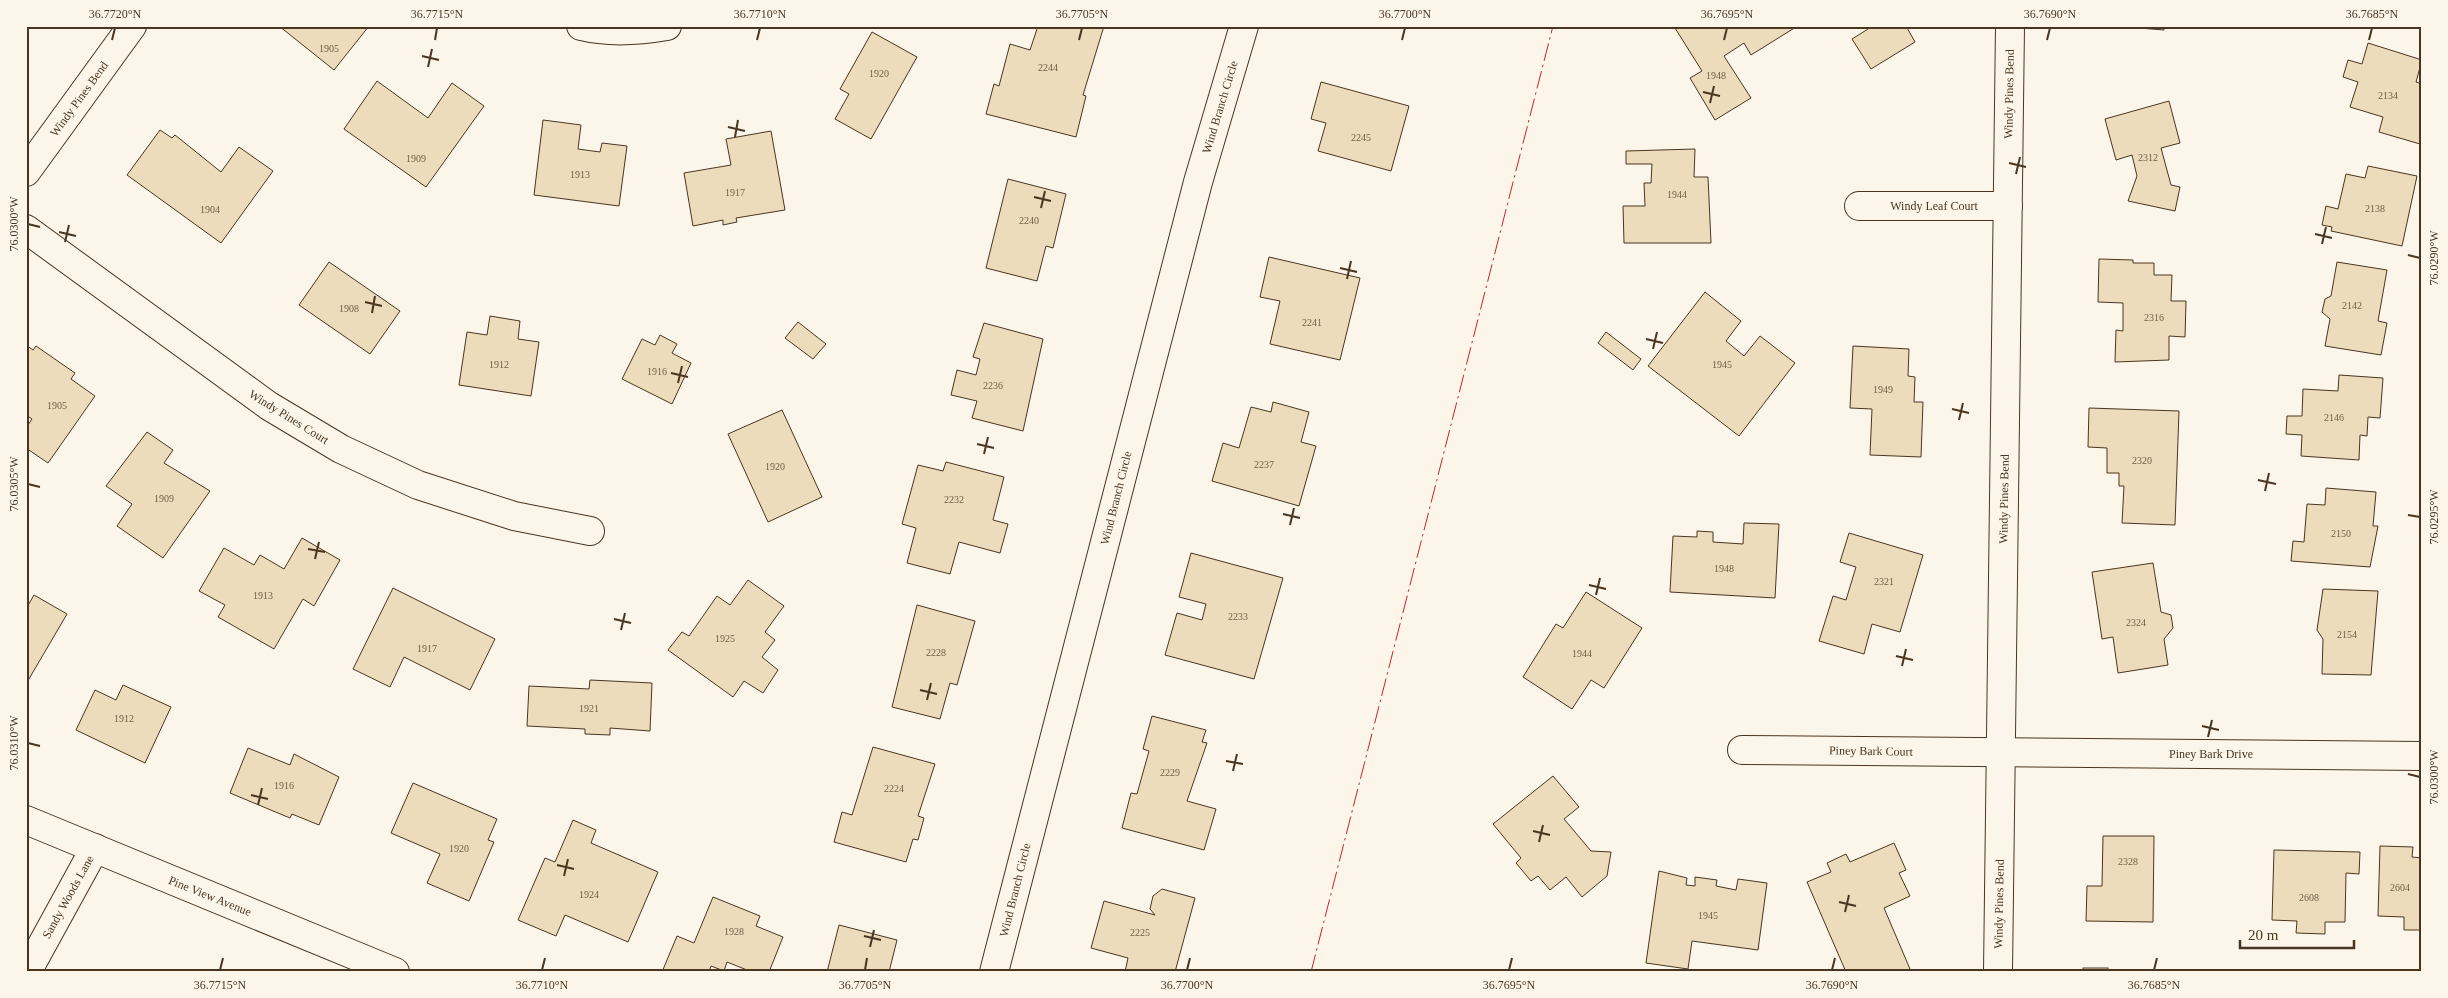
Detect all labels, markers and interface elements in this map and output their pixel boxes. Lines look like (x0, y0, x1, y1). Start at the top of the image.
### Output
text: 36.7720°N (89, 7, 142, 21)
text: 36.7715°N (411, 7, 464, 21)
text: 36.7710°N (734, 7, 787, 21)
text: 36.7705°N (1056, 7, 1109, 21)
text: 36.7700°N (1379, 7, 1432, 21)
text: 36.7695°N (1701, 7, 1754, 21)
text: 36.7690°N (2024, 7, 2077, 21)
text: 36.7685°N (2346, 7, 2399, 21)
house number: 1905 (319, 43, 339, 54)
street label: Windy Pines Bend (2001, 49, 2017, 139)
street label: Windy Pines Bend (47, 59, 111, 139)
street label: Wind Branch Circle (1199, 59, 1241, 155)
house number: 2244 (1038, 62, 1058, 73)
house number: 1920 (869, 68, 889, 79)
house number: 1948 (1706, 70, 1726, 81)
house number: 2134 (2378, 90, 2398, 101)
house number: 2245 (1351, 132, 1371, 143)
house number: 2312 (2138, 152, 2158, 163)
house number: 1909 (406, 153, 426, 164)
house number: 1913 (570, 169, 590, 180)
house number: 1917 (725, 187, 745, 198)
house number: 1944 (1667, 189, 1687, 200)
text: 76.0300°W (7, 196, 21, 252)
street label: Windy Leaf Court (1890, 199, 1978, 213)
house number: 2138 (2365, 203, 2385, 214)
house number: 1904 (200, 204, 220, 215)
house number: 2240 (1019, 215, 1039, 226)
text: 76.0290°W (2427, 230, 2441, 286)
house number: 2142 (2342, 300, 2362, 311)
house number: 1908 (339, 303, 359, 314)
house number: 2316 (2144, 312, 2164, 323)
house number: 2241 (1302, 317, 1322, 328)
house number: 1912 (489, 359, 509, 370)
house number: 1945 (1712, 359, 1732, 370)
house number: 1916 (647, 366, 667, 377)
house number: 2236 (983, 380, 1003, 391)
house number: 1949 (1873, 384, 1893, 395)
street label: Windy Pines Court (246, 387, 332, 448)
house number: 1905 (47, 400, 67, 411)
house number: 2146 (2324, 412, 2344, 423)
street label: Wind Branch Circle (1098, 450, 1134, 546)
street label: Windy Pines Bend (1996, 454, 2012, 544)
house number: 2320 (2132, 455, 2152, 466)
text: 76.0305°W (7, 456, 21, 512)
house number: 2237 (1254, 459, 1274, 470)
house number: 1920 (765, 461, 785, 472)
text: 76.0295°W (2427, 489, 2441, 545)
house number: 1909 (154, 493, 174, 504)
house number: 2232 (944, 494, 964, 505)
house number: 2150 (2331, 528, 2351, 539)
house number: 1948 (1714, 563, 1734, 574)
house number: 2321 (1874, 576, 1894, 587)
house number: 1913 (253, 590, 273, 601)
house number: 2233 (1228, 611, 1248, 622)
house number: 2324 (2126, 617, 2146, 628)
house number: 2154 (2337, 629, 2357, 640)
house number: 1925 (715, 633, 735, 644)
house number: 1917 (417, 643, 437, 654)
house number: 2228 (926, 647, 946, 658)
house number: 1944 (1572, 648, 1592, 659)
house number: 1921 (579, 703, 599, 714)
house number: 1912 (114, 713, 134, 724)
text: 76.0310°W (7, 715, 21, 771)
street label: Piney Bark Court (1829, 743, 1914, 759)
street label: Piney Bark Drive (2169, 747, 2253, 761)
text: 76.0300°W (2427, 749, 2441, 805)
house number: 2229 (1160, 767, 1180, 778)
house number: 1916 (274, 780, 294, 791)
house number: 2224 (884, 783, 904, 794)
street label: Wind Branch Circle (997, 842, 1033, 938)
house number: 1920 (449, 843, 469, 854)
street label: Sandy Woods Lane (39, 853, 97, 941)
house number: 2328 (2118, 856, 2138, 867)
street label: Windy Pines Bend (1991, 859, 2007, 949)
street label: Pine View Avenue (167, 873, 253, 919)
house number: 2604 (2390, 882, 2410, 893)
house number: 1924 (579, 889, 599, 900)
house number: 2608 (2299, 892, 2319, 903)
house number: 1945 (1698, 910, 1718, 921)
scale bar (2240, 918, 2354, 950)
house number: 1928 (724, 926, 744, 937)
house number: 2225 (1130, 927, 1150, 938)
text: 20 m (2248, 927, 2279, 943)
text: 36.7715°N (194, 978, 247, 992)
text: 36.7710°N (516, 978, 569, 992)
text: 36.7705°N (839, 978, 892, 992)
text: 36.7700°N (1161, 978, 1214, 992)
text: 36.7695°N (1483, 978, 1536, 992)
text: 36.7690°N (1806, 978, 1859, 992)
text: 36.7685°N (2128, 978, 2181, 992)

